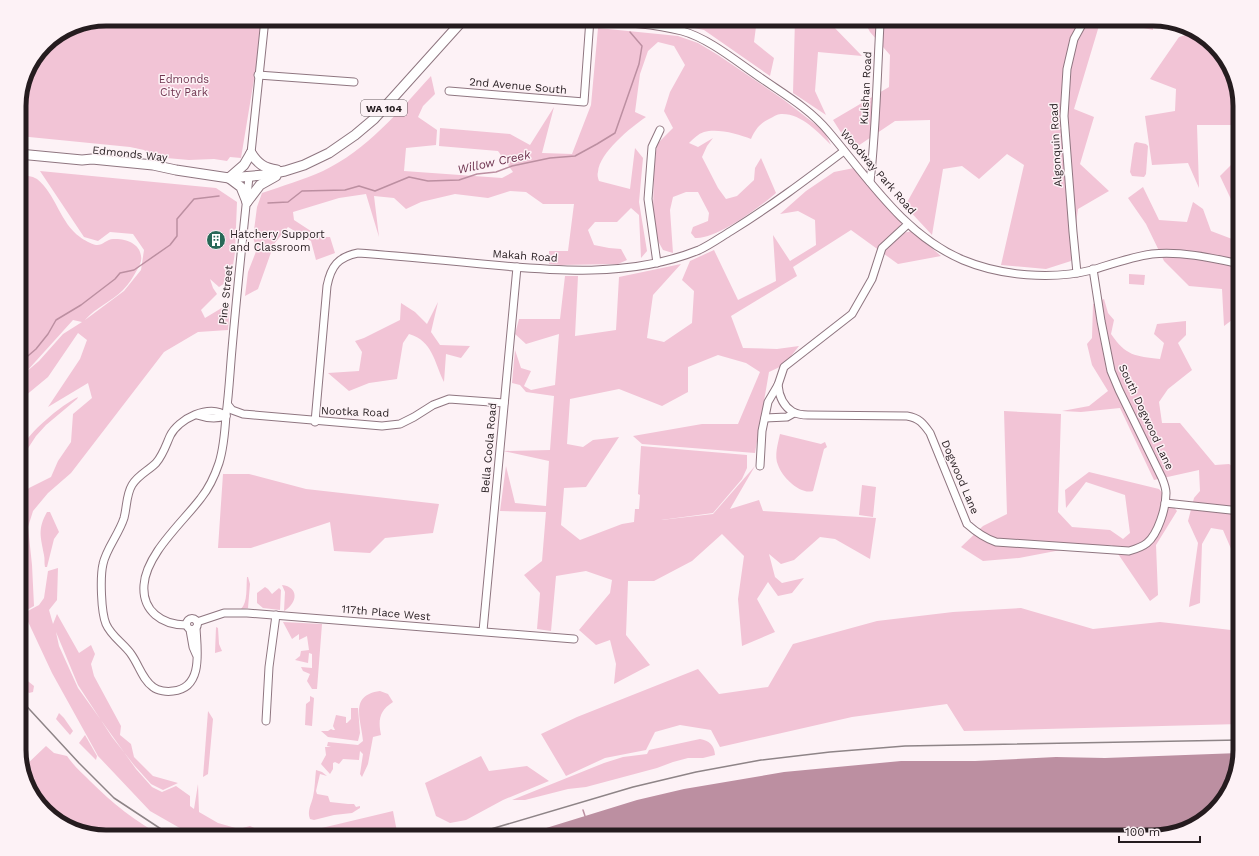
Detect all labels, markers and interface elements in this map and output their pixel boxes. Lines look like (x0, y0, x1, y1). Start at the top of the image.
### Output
street label: Kulshan Road (858, 51, 874, 125)
park label: Edmonds City Park (159, 73, 209, 99)
street label: 2nd Avenue South (469, 75, 567, 97)
road number: WA 104 (361, 100, 407, 116)
street label: Algonquin Road (1047, 103, 1065, 187)
street label: Woodway Park Road (838, 127, 918, 217)
street label: Edmonds Way (92, 144, 169, 164)
water label: Willow Creek (456, 147, 532, 177)
place label: Hatchery Support and Classroom (230, 228, 325, 254)
building icon: Hatchery Support and Classroom (205, 229, 227, 251)
street label: Makah Road (492, 247, 558, 265)
street label: Pine Street (216, 264, 236, 325)
street label: South Dogwood Lane (1116, 362, 1176, 472)
street label: Bella Coola Road (479, 402, 499, 494)
street label: Nootka Road (321, 404, 389, 420)
street label: Dogwood Lane (939, 438, 981, 516)
street label: 117th Place West (341, 603, 431, 623)
scale bar (1119, 818, 1200, 844)
text: 100 m (1125, 825, 1160, 839)

